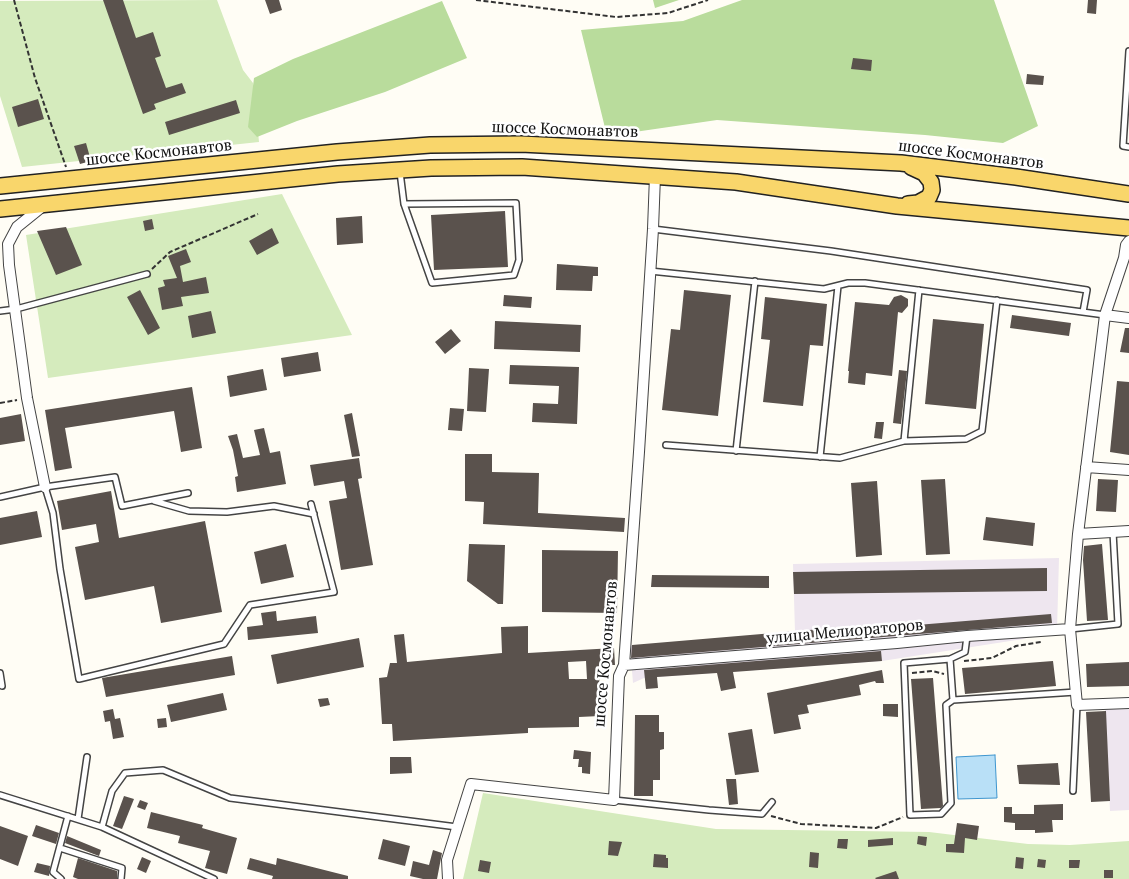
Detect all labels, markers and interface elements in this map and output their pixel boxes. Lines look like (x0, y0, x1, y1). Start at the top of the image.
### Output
street label: шоссе Космонавтов (491, 118, 639, 142)
street label: шоссе Космонавтов (85, 136, 233, 170)
street label: шоссе Космонавтов (897, 137, 1045, 173)
street label: шоссе Космонавтов (590, 580, 622, 728)
street label: улица Мелиораторов (766, 616, 924, 648)

